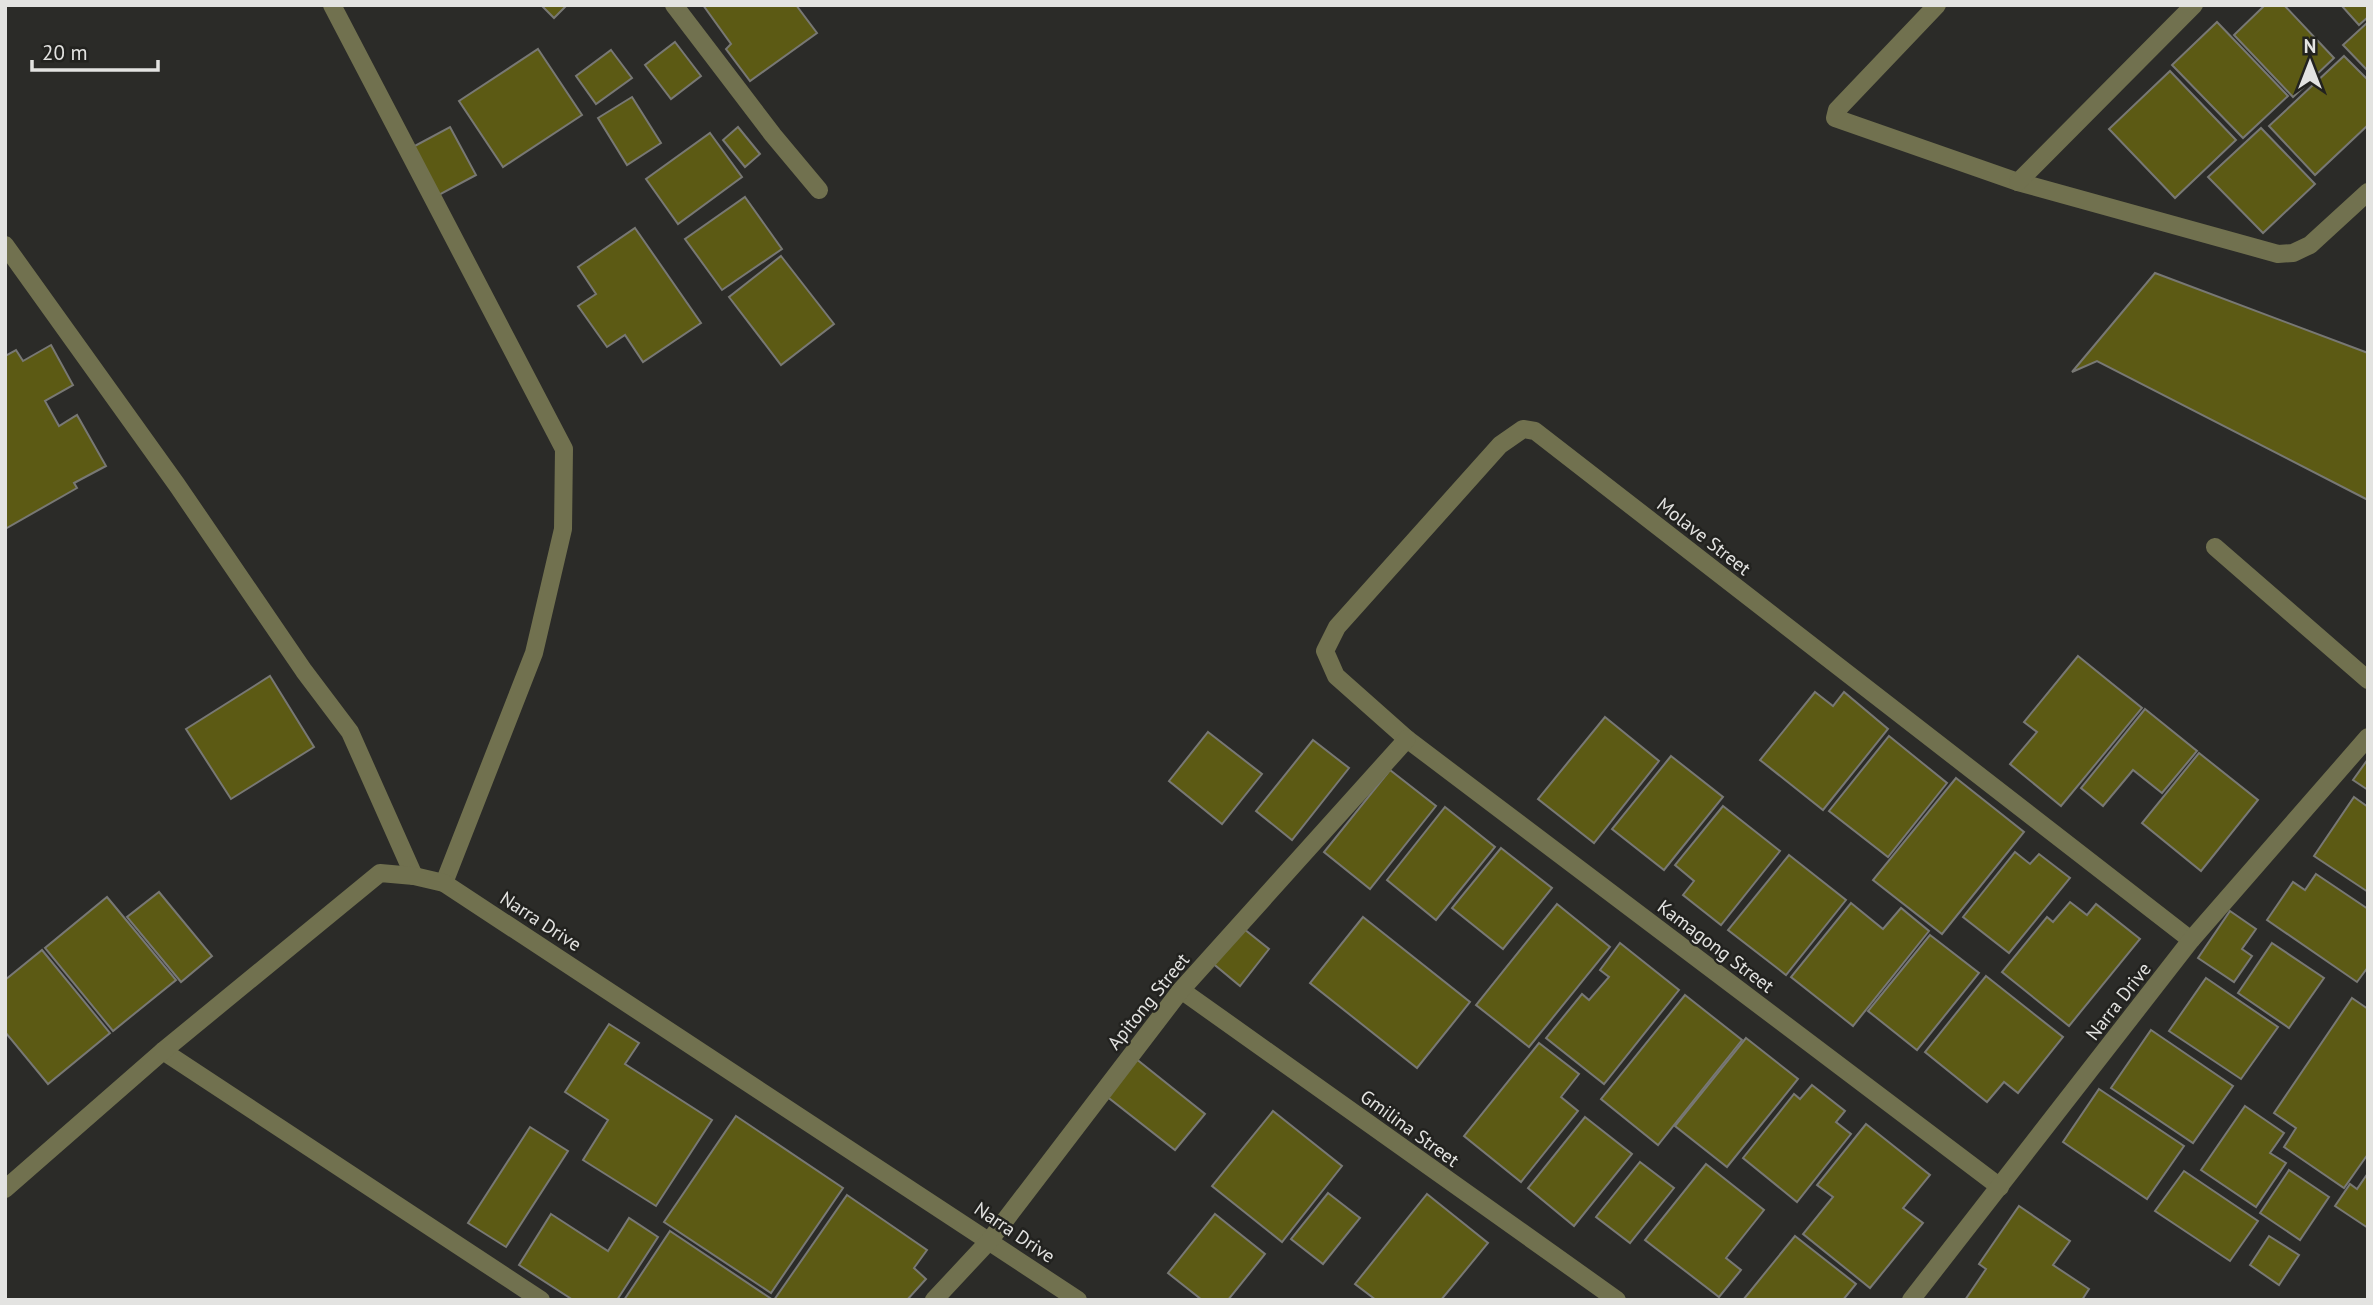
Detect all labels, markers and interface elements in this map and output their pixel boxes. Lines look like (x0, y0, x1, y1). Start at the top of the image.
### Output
scale bar (32, 28, 158, 72)
north arrow (2275, 28, 2345, 98)
text: N (2304, 34, 2316, 58)
text: 20 m (42, 39, 88, 66)
street label: Molave Street (1652, 492, 1756, 580)
street label: Narra Drive (496, 886, 586, 956)
street label: Kamagong Street (1653, 894, 1780, 998)
street label: Apitong Street (1102, 948, 1195, 1054)
street label: Narra Drive (2080, 957, 2156, 1045)
street label: Gmilina Street (1356, 1084, 1465, 1172)
street label: Narra Drive (970, 1196, 1060, 1268)

